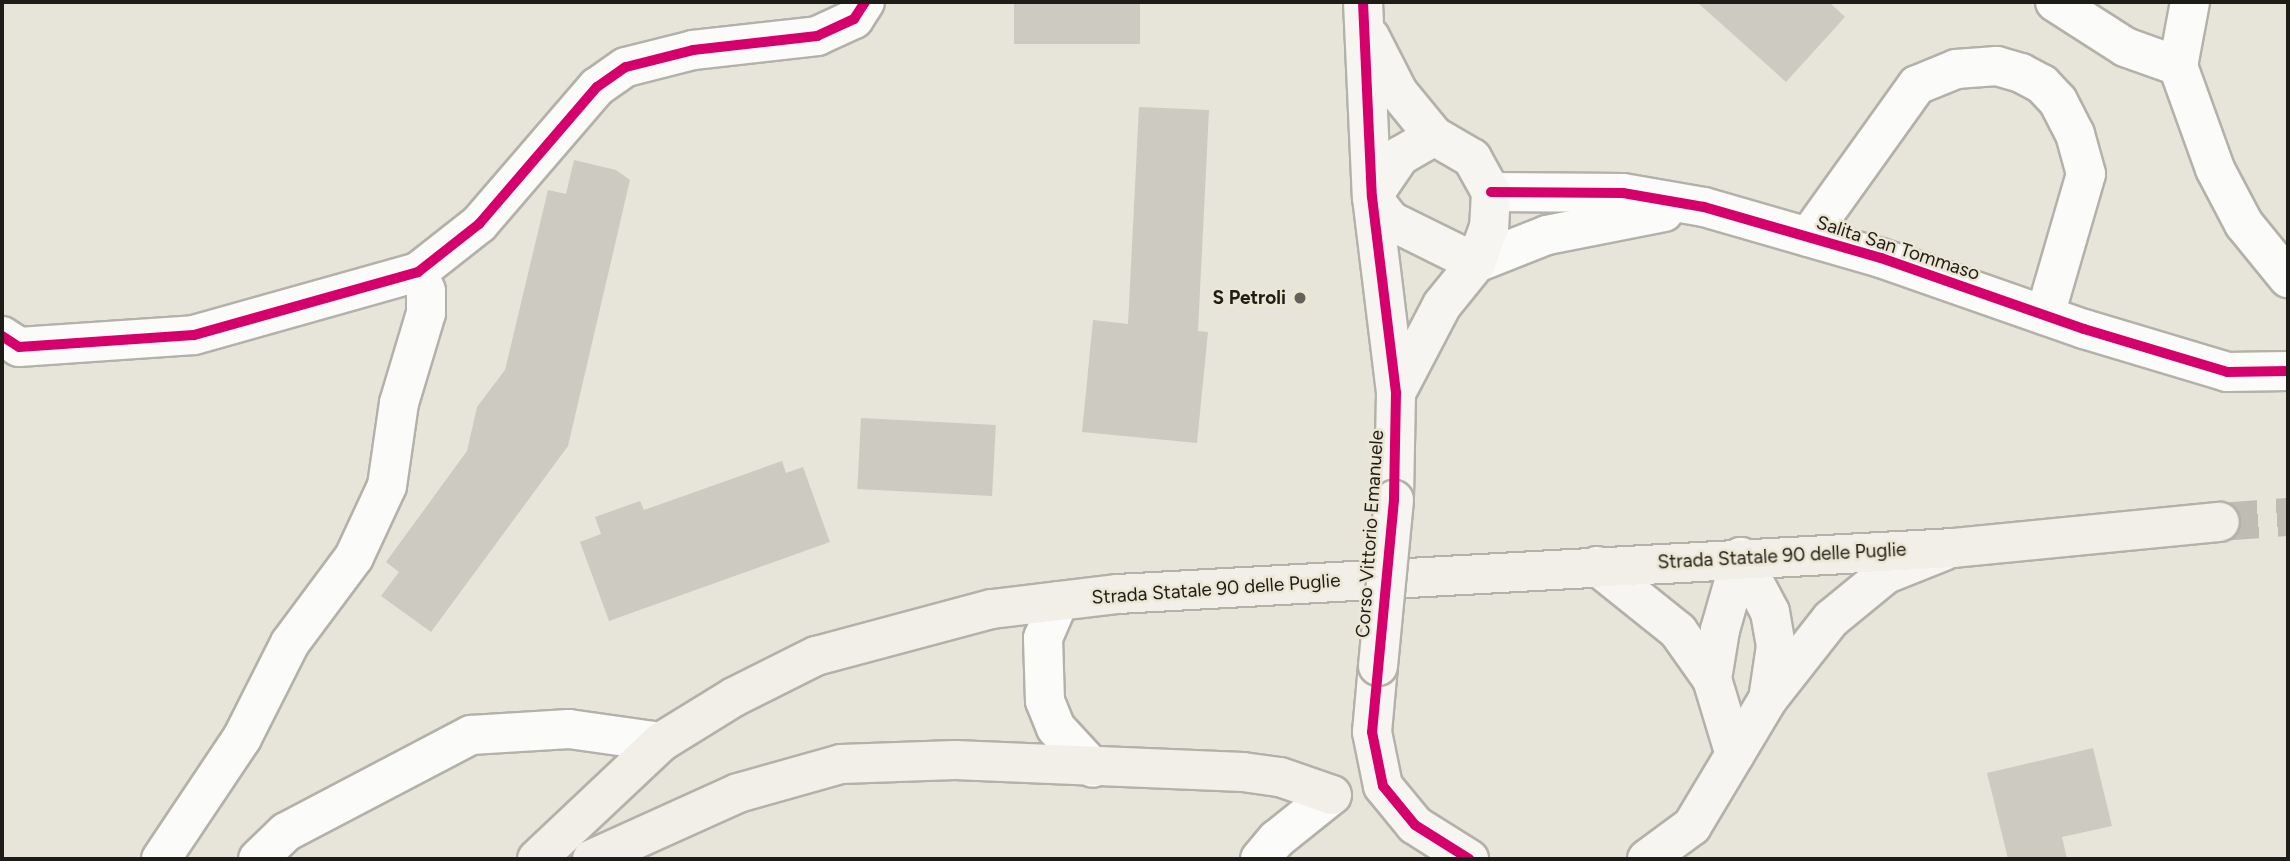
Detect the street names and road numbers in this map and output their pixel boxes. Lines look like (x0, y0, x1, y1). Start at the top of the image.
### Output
street label: Salita San Tommaso (1813, 211, 1983, 285)
street label: Corso Vittorio Emanuele (1351, 429, 1389, 639)
street label: Strada Statale 90 delle Puglie (1657, 538, 1907, 574)
street label: Strada Statale 90 delle Puglie (1091, 569, 1341, 609)

